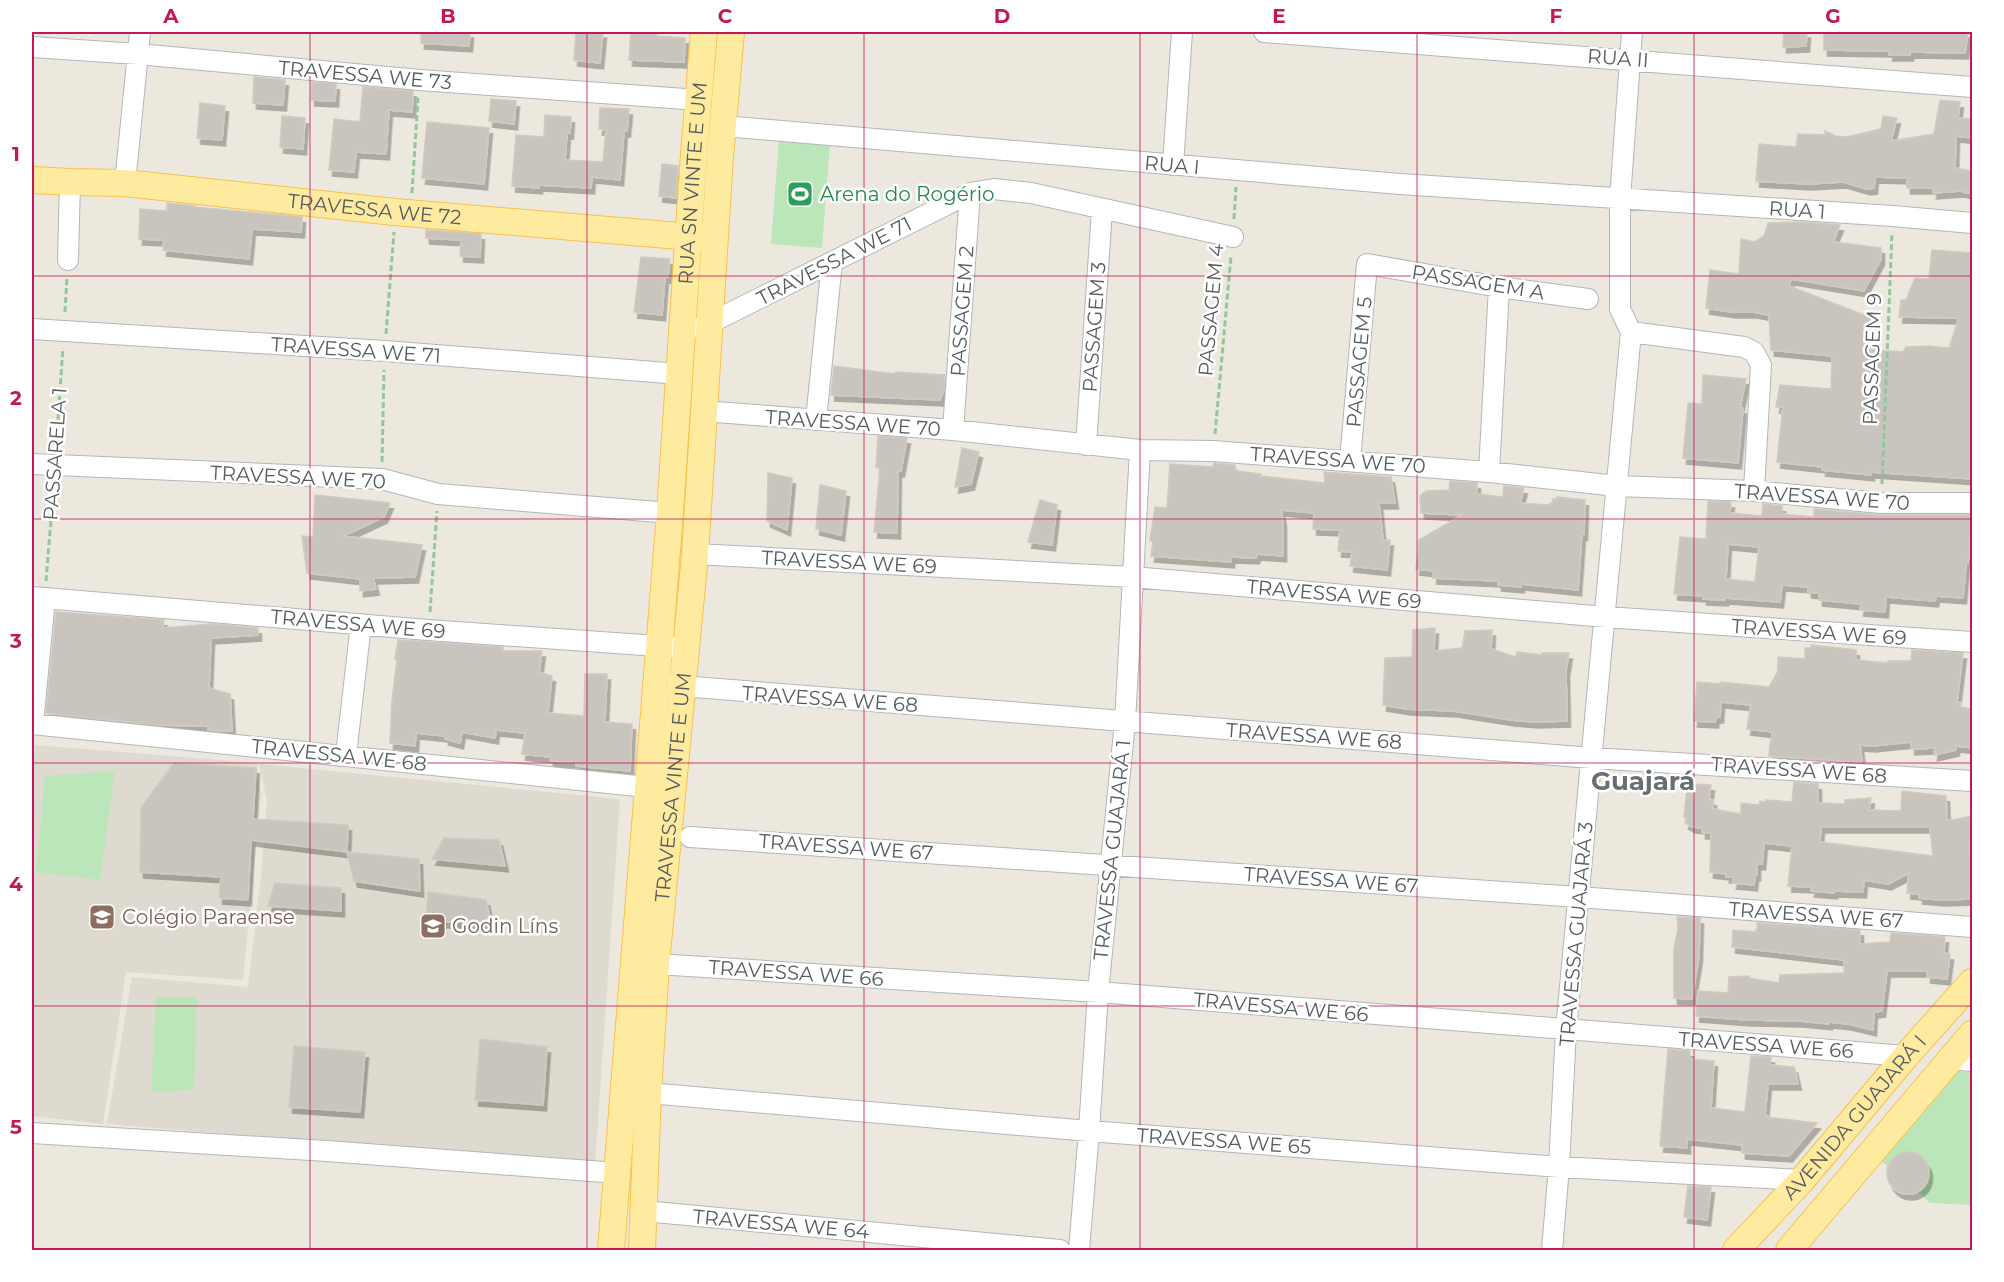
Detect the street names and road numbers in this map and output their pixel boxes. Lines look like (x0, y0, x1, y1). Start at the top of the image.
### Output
street label: RUA II (1586, 44, 1650, 72)
street label: TRAVESSA WE 73 (277, 55, 453, 95)
street label: RUA SN VINTE E UM (673, 81, 712, 285)
street label: RUA I (1143, 151, 1201, 179)
street label: TRAVESSA WE 72 (286, 189, 462, 230)
street label: RUA 1 (1768, 196, 1826, 224)
street label: TRAVESSA WE 71 (753, 212, 915, 310)
street label: PASSAGEM 4 (1193, 243, 1229, 377)
street label: PASSAGEM 2 (945, 245, 979, 377)
street label: PASSAGEM A (1410, 260, 1547, 304)
street label: PASSAGEM 3 (1077, 261, 1111, 393)
street label: PASSAGEM 9 (1858, 293, 1886, 425)
street label: PASSAGEM 5 (1341, 296, 1377, 428)
street label: TRAVESSA WE 71 (270, 332, 442, 368)
street label: PASSARELA 1 (38, 387, 72, 521)
street label: TRAVESSA WE 70 (764, 405, 942, 441)
street label: TRAVESSA WE 70 (1249, 442, 1427, 478)
street label: TRAVESSA WE 70 (210, 460, 386, 494)
street label: TRAVESSA WE 70 (1733, 479, 1911, 515)
street label: TRAVESSA WE 69 (761, 545, 937, 579)
street label: TRAVESSA WE 69 (1245, 574, 1423, 614)
street label: TRAVESSA WE 69 (269, 604, 447, 644)
street label: TRAVESSA WE 69 (1731, 614, 1907, 650)
street label: TRAVESSA VINTE E UM (650, 671, 696, 903)
street label: TRAVESSA WE 68 (741, 681, 919, 717)
street label: TRAVESSA WE 68 (1225, 718, 1403, 754)
street label: TRAVESSA WE 68 (250, 734, 428, 776)
street label: TRAVESSA GUAJARÁ 1 (1088, 738, 1136, 962)
street label: TRAVESSA WE 68 (1710, 752, 1888, 788)
street label: TRAVESSA GUAJARÁ 3 (1554, 820, 1598, 1048)
street label: TRAVESSA WE 67 (758, 829, 934, 865)
street label: TRAVESSA WE 67 (1243, 862, 1419, 898)
street label: TRAVESSA WE 67 (1728, 897, 1904, 933)
street label: TRAVESSA WE 66 (708, 955, 884, 991)
street label: TRAVESSA WE 66 (1192, 987, 1370, 1027)
street label: TRAVESSA WE 66 (1678, 1027, 1854, 1063)
street label: AVENIDA GUAJARÁ I (1778, 1030, 1931, 1205)
street label: TRAVESSA WE 65 (1136, 1123, 1312, 1159)
street label: TRAVESSA WE 64 (692, 1204, 870, 1244)

